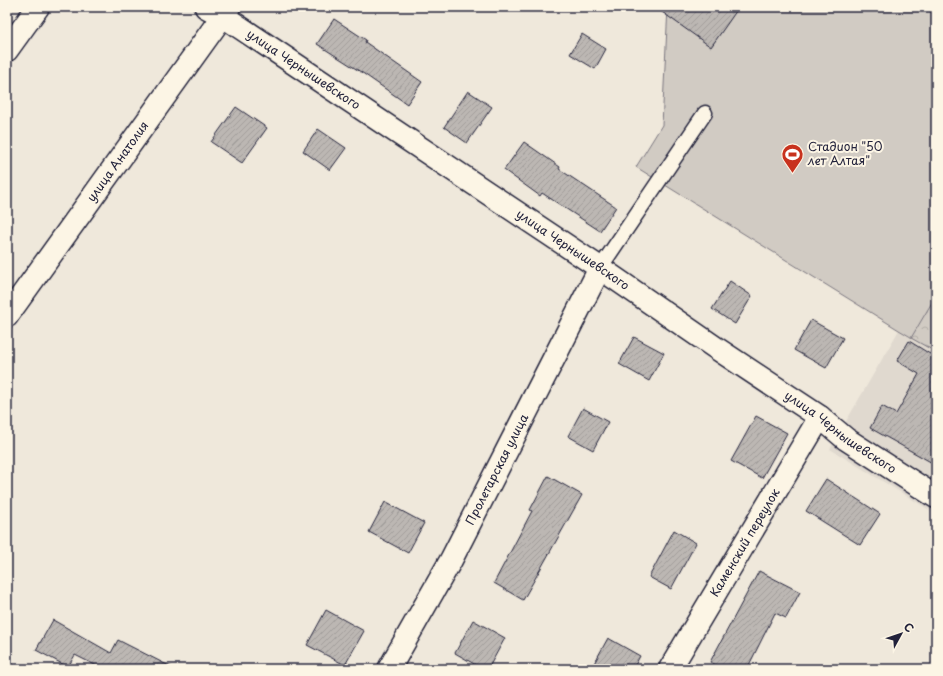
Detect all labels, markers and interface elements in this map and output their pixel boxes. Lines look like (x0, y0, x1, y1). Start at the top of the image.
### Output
street label: улица Чернышевского (244, 24, 365, 114)
street label: улица Анатолия (82, 117, 152, 205)
place label: Стадион "50 лет Алтая" (807, 137, 883, 169)
sports icon: Стадион "50 лет Алтая" (779, 141, 805, 174)
street label: улица Чернышевского (513, 204, 634, 294)
street label: улица Чернышевского (781, 386, 900, 477)
street label: Пролетарская улица (460, 410, 532, 528)
street label: Каменский переулок (705, 484, 784, 600)
north arrow (881, 614, 921, 654)
text: С (900, 619, 918, 636)

